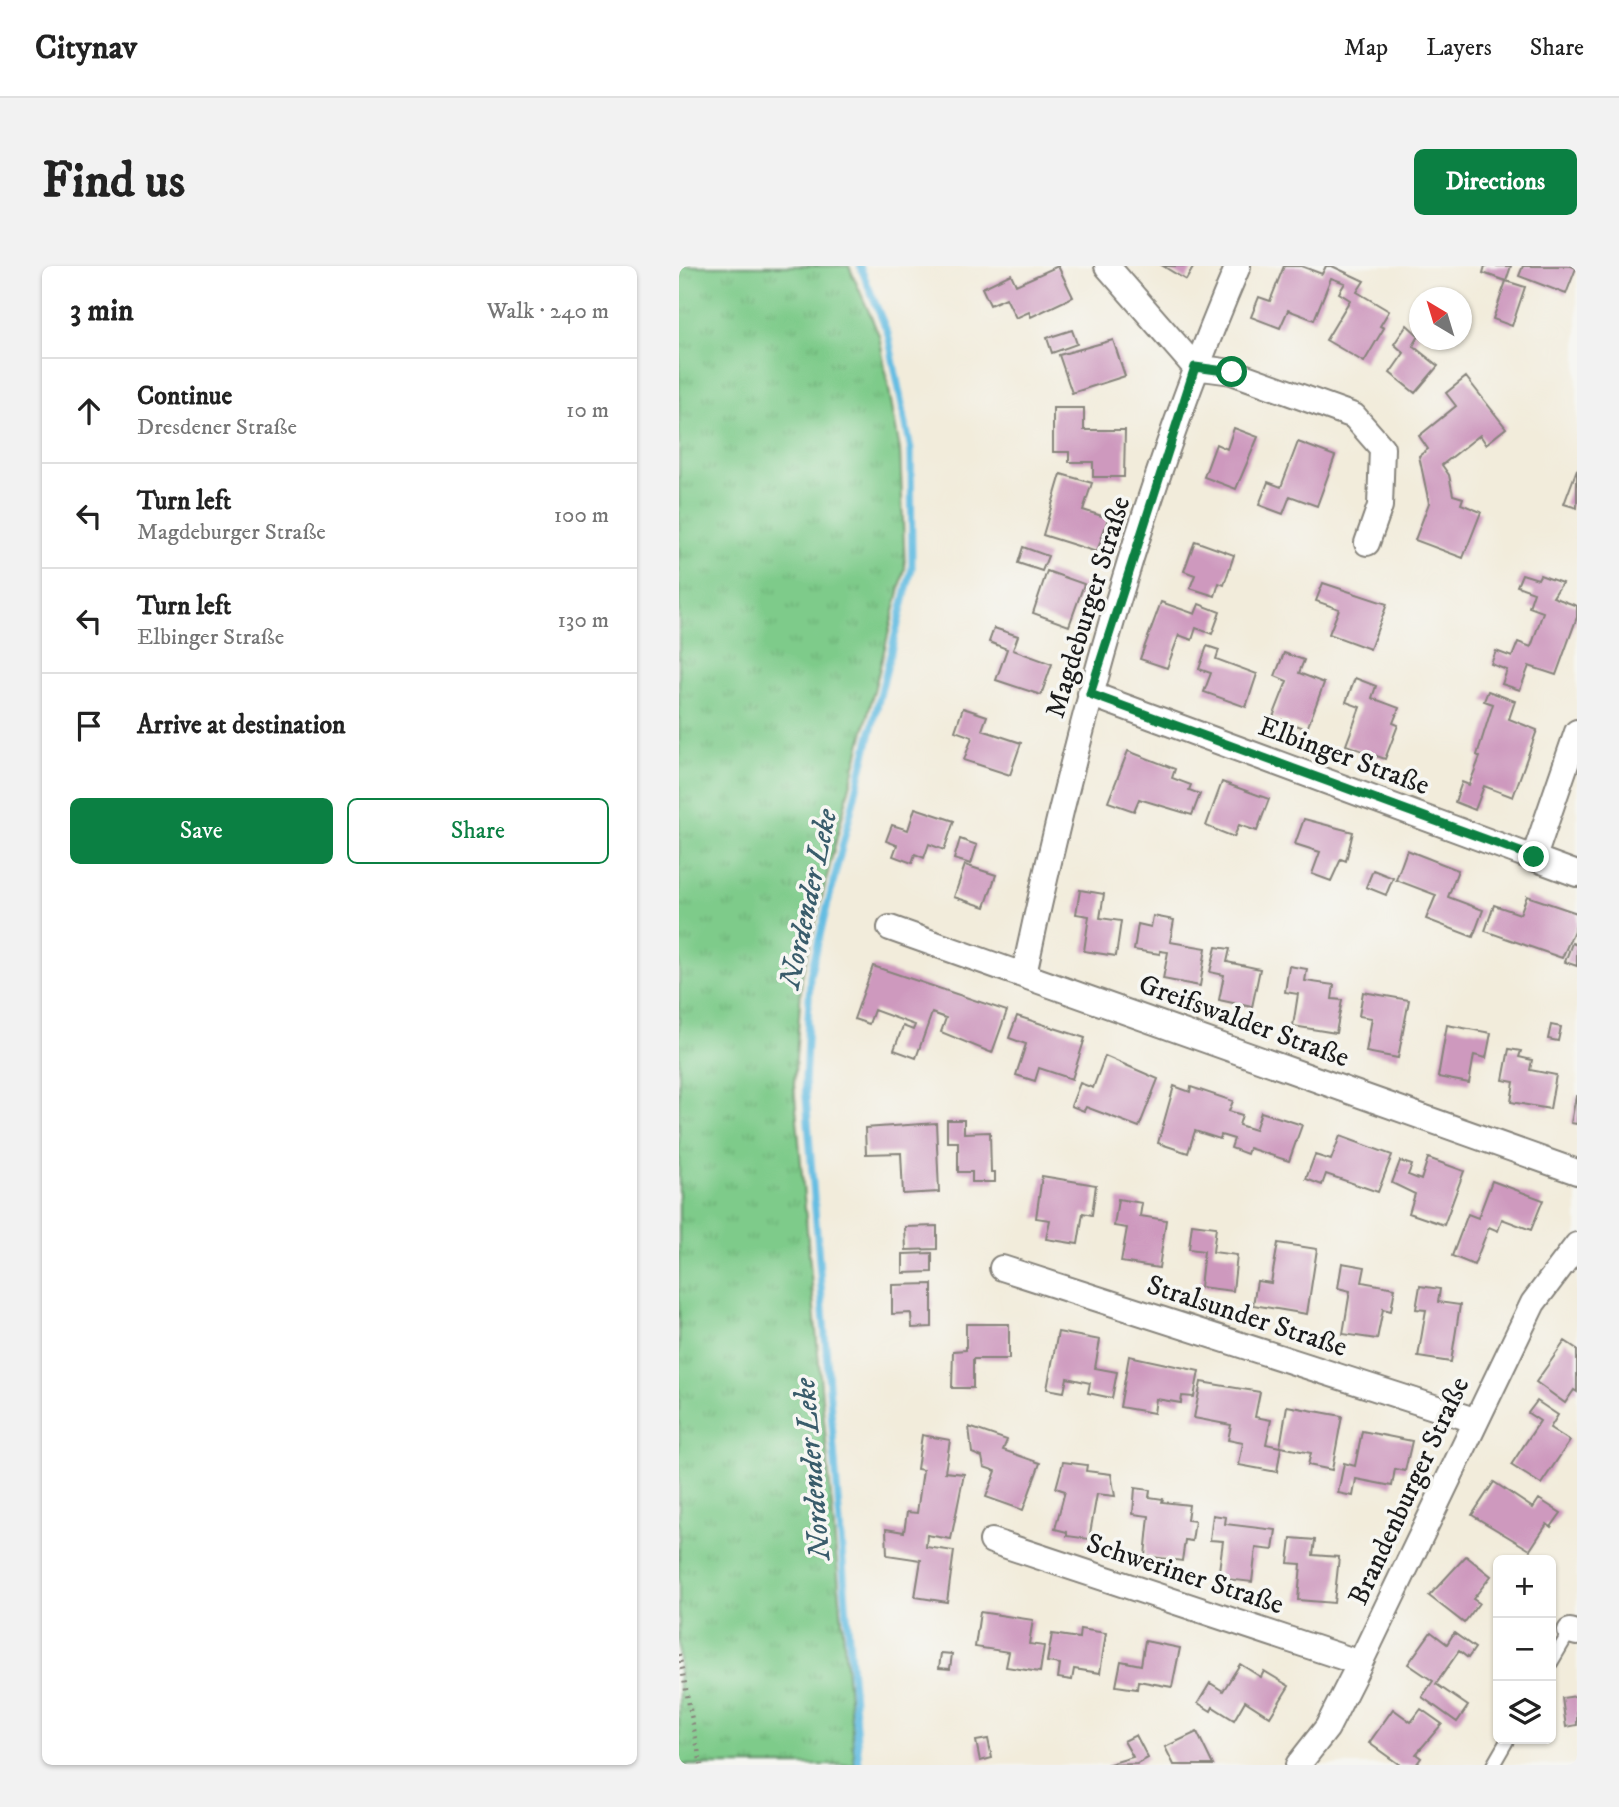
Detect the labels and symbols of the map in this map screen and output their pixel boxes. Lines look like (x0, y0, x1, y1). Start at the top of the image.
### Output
north arrow (1409, 287, 1472, 350)
route start (1216, 356, 1247, 387)
street label: Magdeburger Straße (1038, 492, 1138, 722)
street label: Elbinger Straße (1254, 709, 1434, 803)
water label: Nordender Leke (772, 805, 846, 994)
route end (1518, 841, 1549, 872)
street label: Greifswalder Straße (1134, 967, 1354, 1075)
street label: Stralsunder Straße (1143, 1267, 1351, 1365)
street label: Brandenburger Straße (1341, 1371, 1477, 1611)
water label: Nordender Leke (787, 1376, 840, 1564)
street label: Schweriner Straße (1082, 1526, 1288, 1622)

